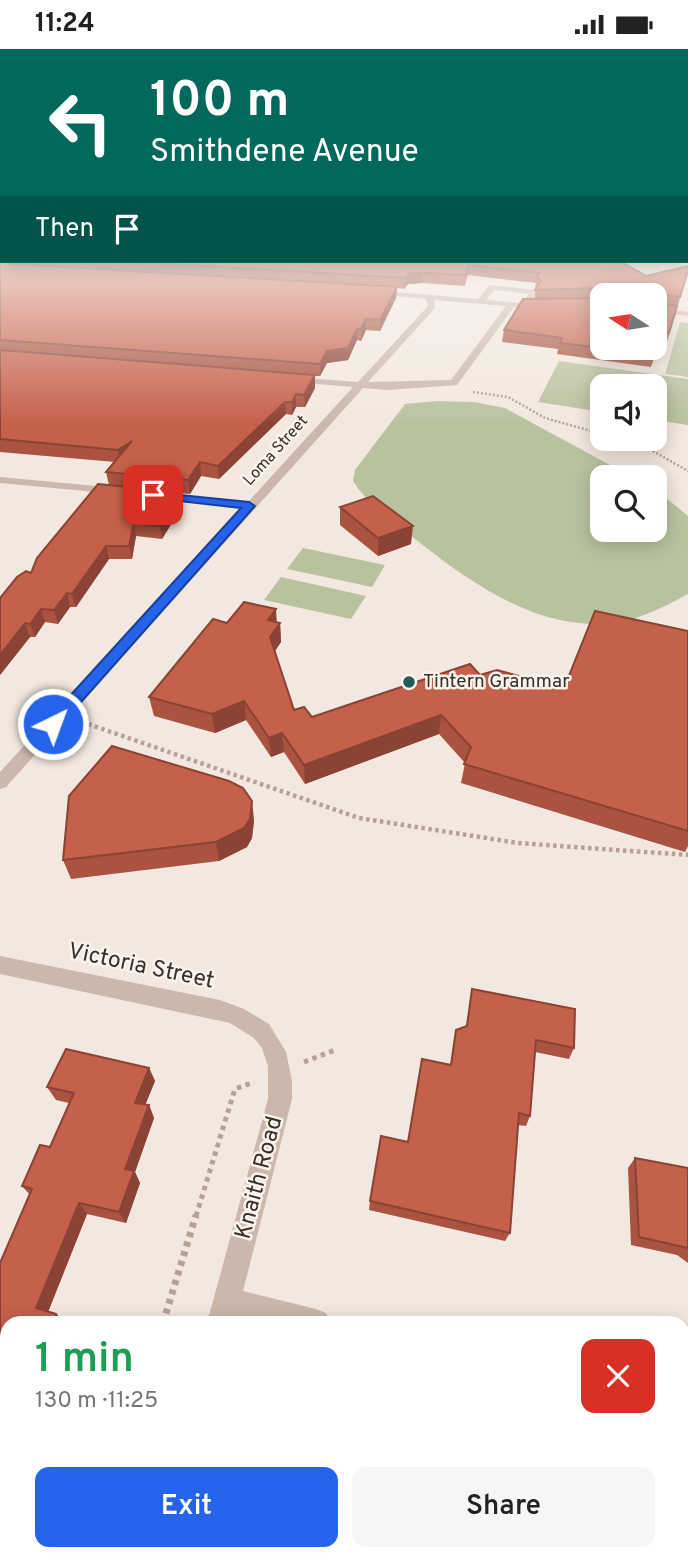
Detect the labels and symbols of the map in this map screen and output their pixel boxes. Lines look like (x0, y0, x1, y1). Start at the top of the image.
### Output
north arrow (590, 283, 667, 361)
street label: Loma Street (239, 412, 313, 490)
pin (123, 465, 183, 525)
place label: Tintern Grammar (423, 670, 570, 694)
marker: Tintern Grammar (401, 674, 417, 690)
position arrow (16, 687, 90, 761)
street label: Victoria Street (65, 937, 217, 997)
street label: Knaith Road (230, 1113, 290, 1243)

